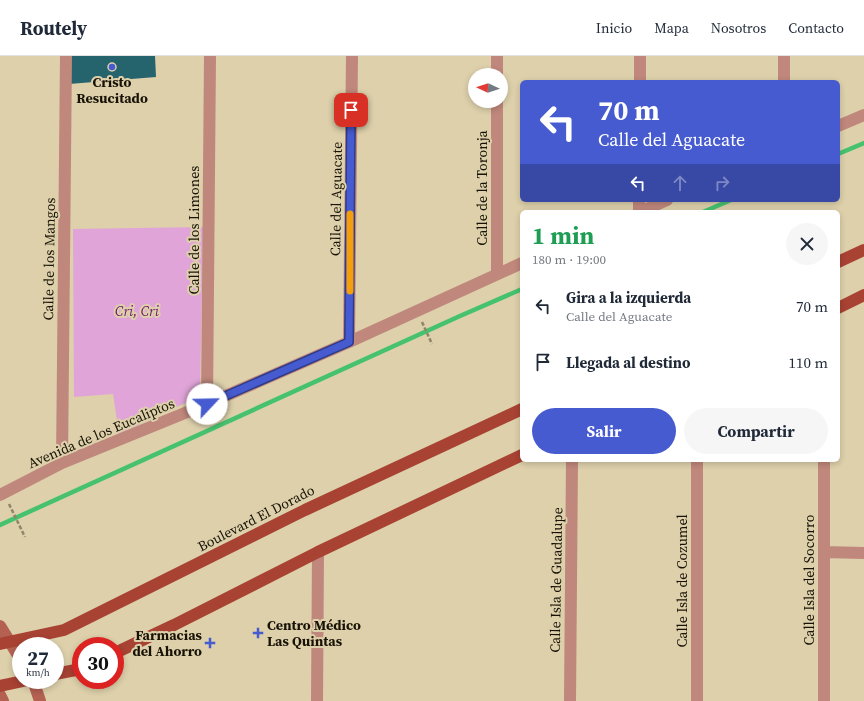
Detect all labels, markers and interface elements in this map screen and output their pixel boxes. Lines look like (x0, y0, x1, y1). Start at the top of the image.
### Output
text: Routely (20, 15, 87, 41)
text: Inicio (596, 18, 632, 38)
text: Mapa (654, 18, 689, 38)
text: Nosotros (711, 18, 766, 38)
text: Contacto (788, 18, 844, 38)
marker: Cristo Resucitado (107, 62, 117, 72)
north arrow (468, 68, 508, 108)
map controls (468, 68, 508, 108)
place label: Cristo Resucitado (76, 72, 148, 108)
text: 70 m (598, 91, 660, 129)
pin (334, 93, 368, 127)
icon: left (532, 96, 584, 148)
icon: arrive (340, 99, 362, 121)
text: Calle del Aguacate (598, 127, 745, 152)
street label: Calle de la Toronja (472, 129, 492, 246)
street label: Calle del Aguacate (325, 142, 347, 256)
street label: Calle de los Limones (184, 166, 204, 294)
icon: left (627, 172, 649, 194)
icon: ahead (669, 172, 691, 194)
icon: right (711, 172, 733, 194)
street label: Calle de los Mangos (38, 197, 60, 321)
text: 1 min (532, 219, 594, 252)
button: close (786, 223, 828, 265)
text: 180 m · 19:00 (532, 251, 606, 268)
text: Gira a la izquierda (566, 287, 691, 308)
icon: left (532, 295, 554, 317)
text: 70 m (796, 296, 828, 317)
park label: Cri, Cri (115, 301, 160, 321)
text: Calle del Aguacate (566, 308, 672, 325)
icon: arrive (532, 351, 554, 373)
text: Llegada al destino (566, 352, 691, 373)
text: 110 m (788, 352, 828, 373)
position arrow (186, 383, 228, 425)
street label: Avenida de los Eucaliptos (25, 393, 177, 473)
button: Salir (532, 408, 676, 454)
button: Compartir (684, 408, 828, 454)
street label: Boulevard El Dorado (194, 480, 318, 556)
street label: Calle Isla de Guadalupe (545, 507, 567, 653)
street label: Calle Isla de Cozumel (672, 514, 692, 648)
street label: Calle Isla del Socorro (799, 514, 819, 646)
place label: Centro Médico Las Quintas (267, 615, 361, 651)
place label: Farmacias del Ahorro (132, 625, 203, 661)
marker: Centro Médico Las Quintas (252, 627, 264, 639)
speed limit sign: 30 (72, 637, 124, 689)
marker: Farmacias del Ahorro (205, 638, 215, 648)
text: 27 (27, 644, 49, 672)
text: km/h (26, 666, 50, 679)

